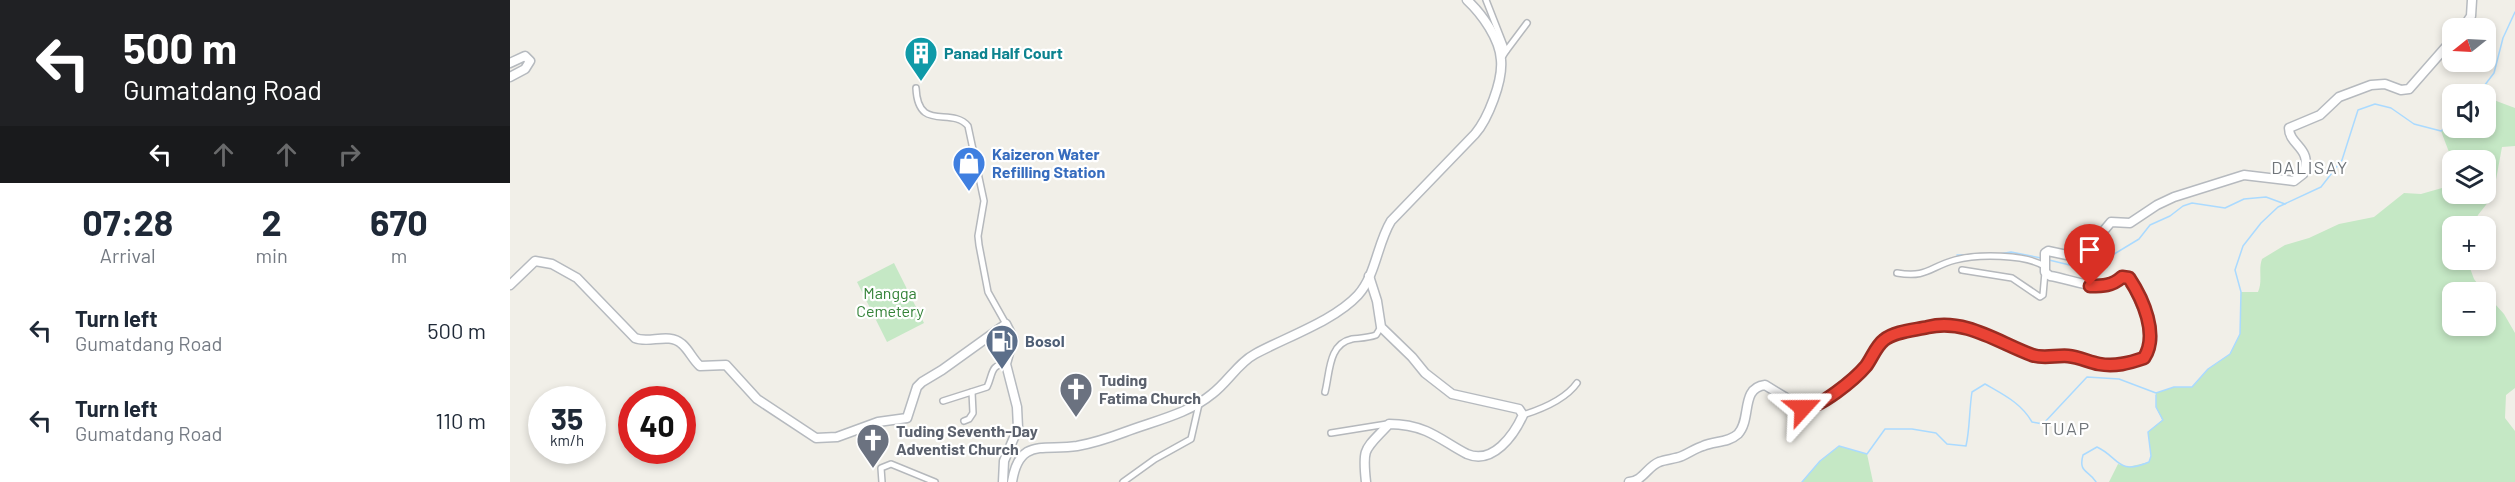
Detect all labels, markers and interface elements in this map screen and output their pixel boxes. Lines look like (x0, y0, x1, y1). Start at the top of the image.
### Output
north arrow (2442, 18, 2496, 72)
map controls (2442, 18, 2496, 336)
text: 500 m (123, 22, 237, 72)
icon: left (24, 24, 102, 102)
building icon: Panad Half Court (903, 35, 939, 82)
place label: Panad Half Court (944, 43, 1063, 62)
text: Gumatdang Road (123, 73, 322, 105)
button: sound (2442, 84, 2496, 138)
icon: left (144, 138, 177, 171)
icon: ahead (207, 138, 240, 171)
icon: ahead (270, 138, 303, 171)
icon: right (333, 138, 366, 171)
place label: Kaizeron Water Refilling Station (992, 144, 1105, 181)
shop icon: Kaizeron Water Refilling Station (951, 145, 987, 192)
button: layers (2442, 150, 2496, 204)
district label: DALISAY (2271, 156, 2349, 178)
text: 07:28 (82, 200, 173, 243)
text: 2 (262, 200, 282, 243)
text: 670 (370, 200, 428, 243)
button: + (2442, 216, 2496, 270)
pin (2064, 224, 2115, 286)
icon: arrive (2073, 233, 2106, 266)
text: Arrival (100, 243, 156, 267)
text: min (255, 243, 288, 267)
text: m (391, 243, 407, 267)
button: − (2442, 282, 2496, 336)
park label: Mangga Cemetery (856, 283, 924, 320)
text: Turn left (75, 305, 158, 331)
icon: left (24, 314, 57, 347)
text: 500 m (427, 317, 486, 343)
fuel station icon: Bosol (984, 323, 1020, 370)
text: Gumatdang Road (75, 331, 222, 355)
place label: Bosol (1025, 331, 1065, 350)
place label: Tuding Fatima Church (1099, 370, 1201, 407)
church icon: Tuding Fatima Church (1058, 371, 1094, 418)
position arrow (1771, 376, 1835, 440)
speed limit sign: 40 (618, 386, 696, 464)
text: Turn left (75, 395, 158, 421)
text: 35 (551, 400, 583, 436)
icon: left (24, 404, 57, 437)
text: 110 m (436, 407, 486, 433)
district label: TUAP (2041, 417, 2091, 439)
text: Gumatdang Road (75, 421, 222, 445)
place label: Tuding Seventh-Day Adventist Church (896, 421, 1038, 458)
church icon: Tuding Seventh-Day Adventist Church (855, 422, 891, 469)
text: km/h (550, 431, 584, 449)

